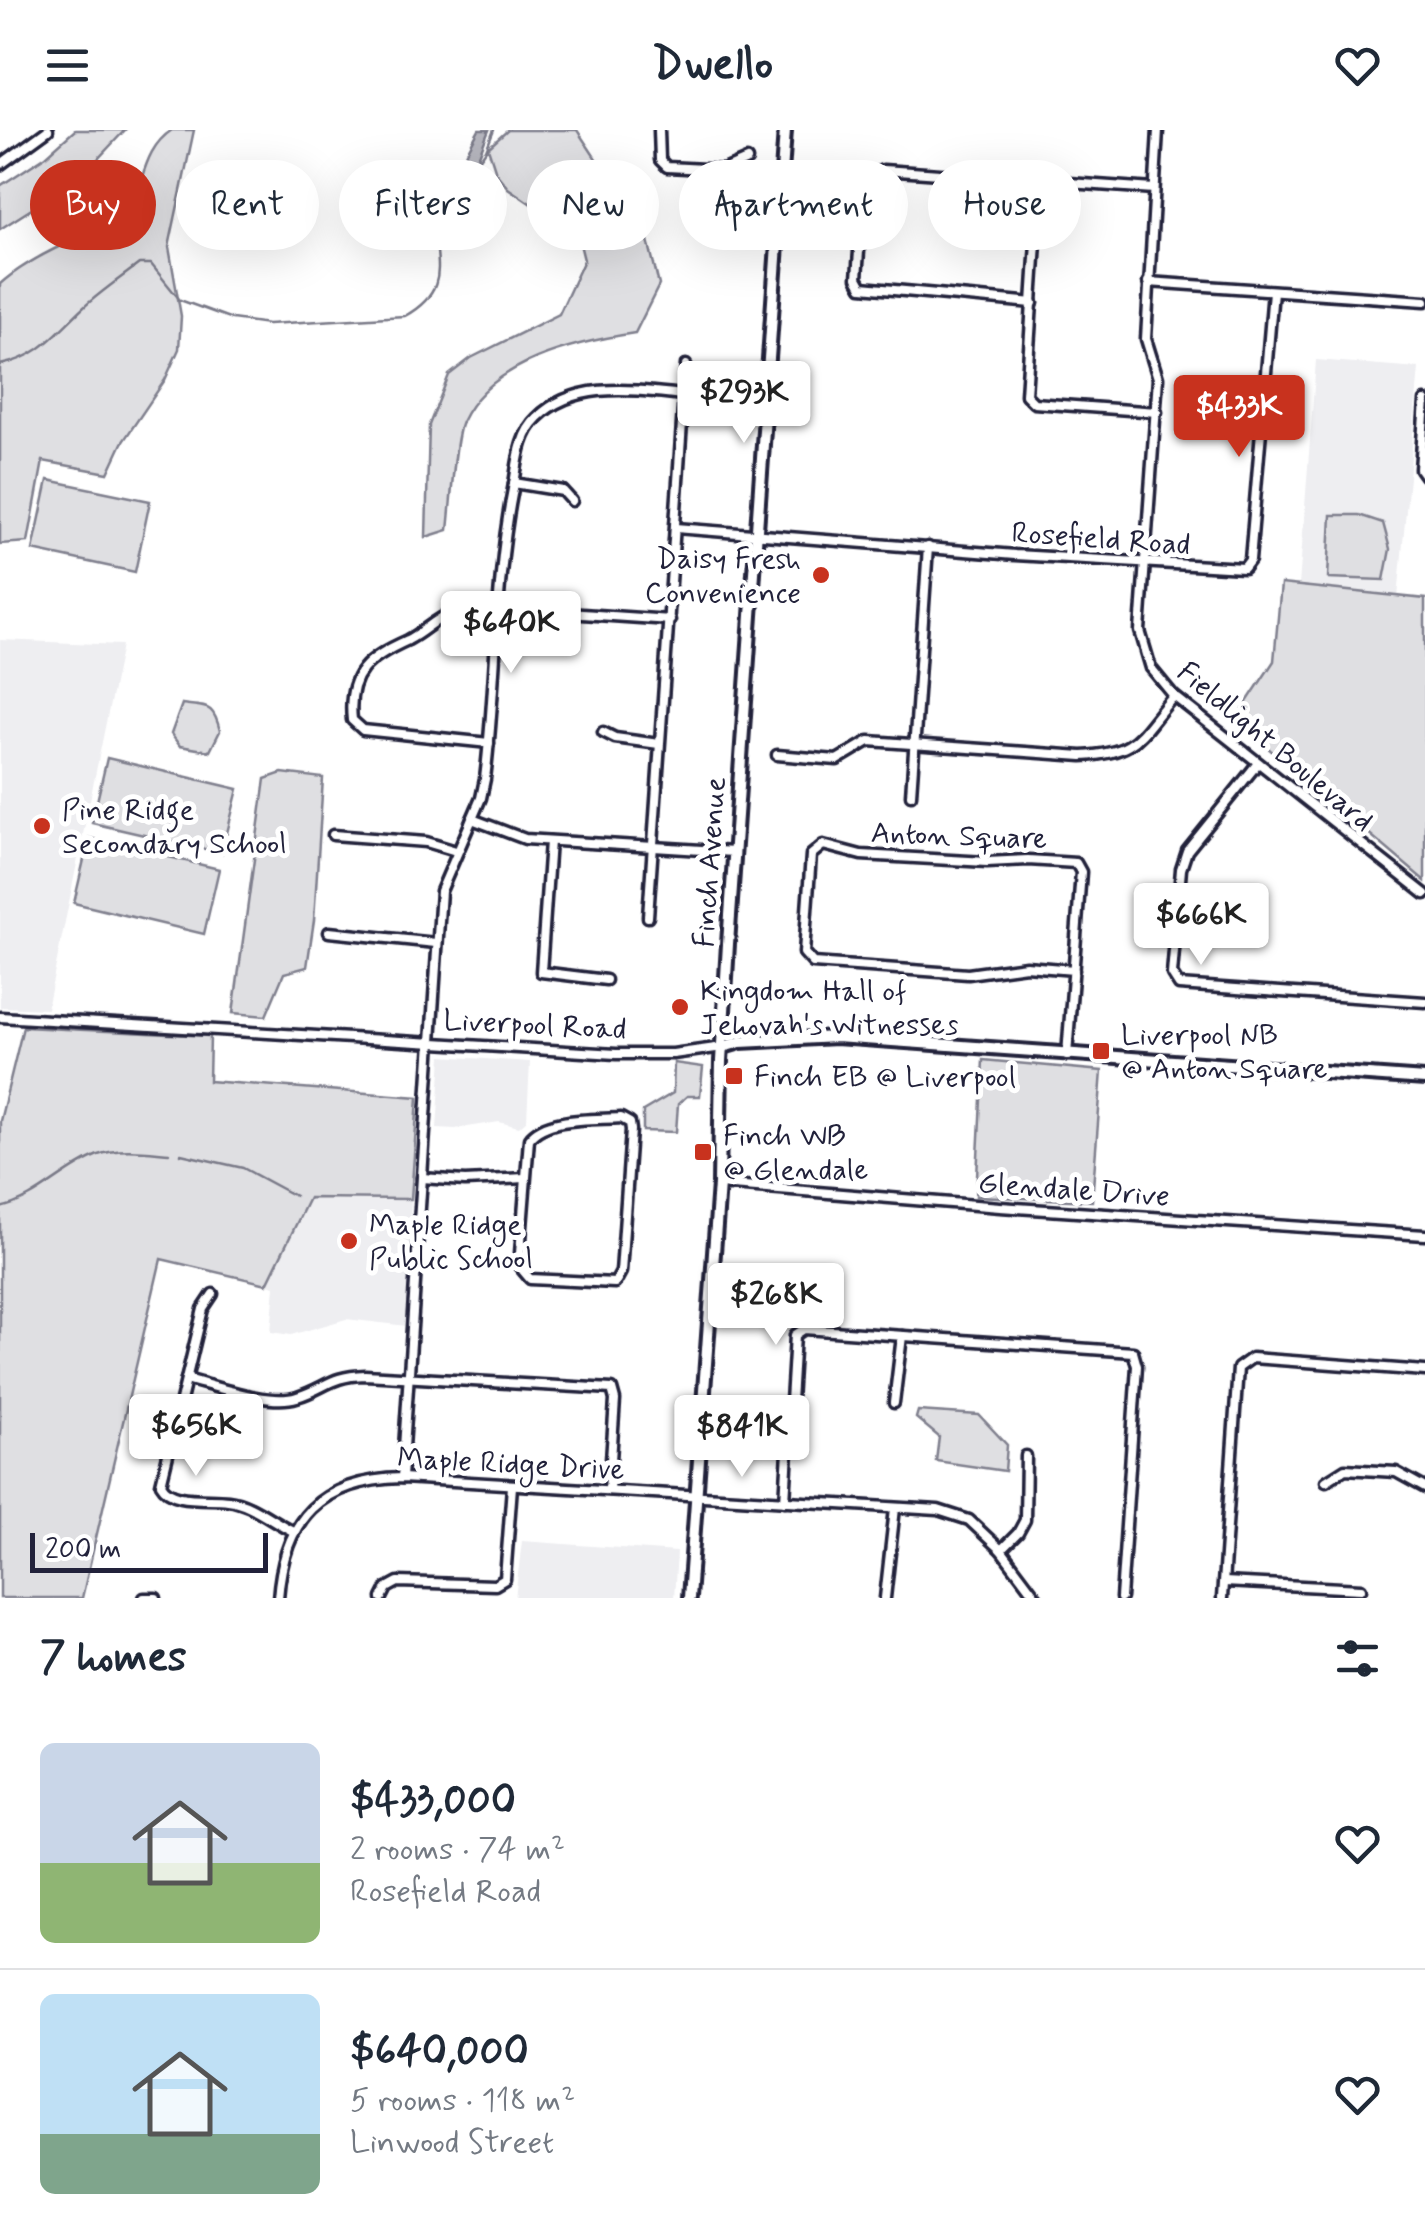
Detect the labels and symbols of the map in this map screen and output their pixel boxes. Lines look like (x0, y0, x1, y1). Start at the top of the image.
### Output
pin: $293K (674, 361, 814, 446)
pin: $433K (1169, 375, 1309, 460)
street label: Rosefield Road (1010, 514, 1192, 565)
place label: Daisy Fresh Convenience (645, 540, 801, 613)
marker: Daisy Fresh Convenience (810, 564, 832, 586)
pin: $640K (441, 591, 581, 676)
street label: Fieldlight Boulevard (1168, 653, 1382, 841)
street label: Finch Avenue (685, 776, 736, 949)
place label: Pine Ridge Secondary School (62, 791, 287, 864)
street label: Anton Square (870, 814, 1048, 859)
marker: Pine Ridge Secondary School (31, 815, 53, 837)
pin: $666K (1131, 883, 1271, 968)
place label: Kingdom Hall of Jehovah's Witnesses (700, 972, 958, 1045)
marker: Kingdom Hall of Jehovah's Witnesses (669, 996, 691, 1018)
street label: Liverpool Road (442, 1001, 627, 1050)
place label: Liverpool NB @ Anton Square (1121, 1016, 1328, 1089)
marker: Liverpool NB @ Anton Square (1090, 1040, 1112, 1062)
place label: Finch EB @ Liverpool (754, 1058, 1016, 1097)
marker: Finch EB @ Liverpool (723, 1065, 745, 1087)
place label: Finch WB @ Glendale (723, 1117, 868, 1190)
marker: Finch WB @ Glendale (692, 1141, 714, 1163)
street label: Glendale Drive (977, 1164, 1171, 1217)
place label: Maple Ridge Public School (369, 1206, 533, 1279)
marker: Maple Ridge Public School (338, 1230, 360, 1252)
pin: $268K (706, 1263, 846, 1348)
pin: $656K (126, 1394, 266, 1479)
pin: $841K (672, 1395, 812, 1480)
street label: Maple Ridge Drive (396, 1439, 626, 1492)
scale bar (30, 1528, 268, 1572)

